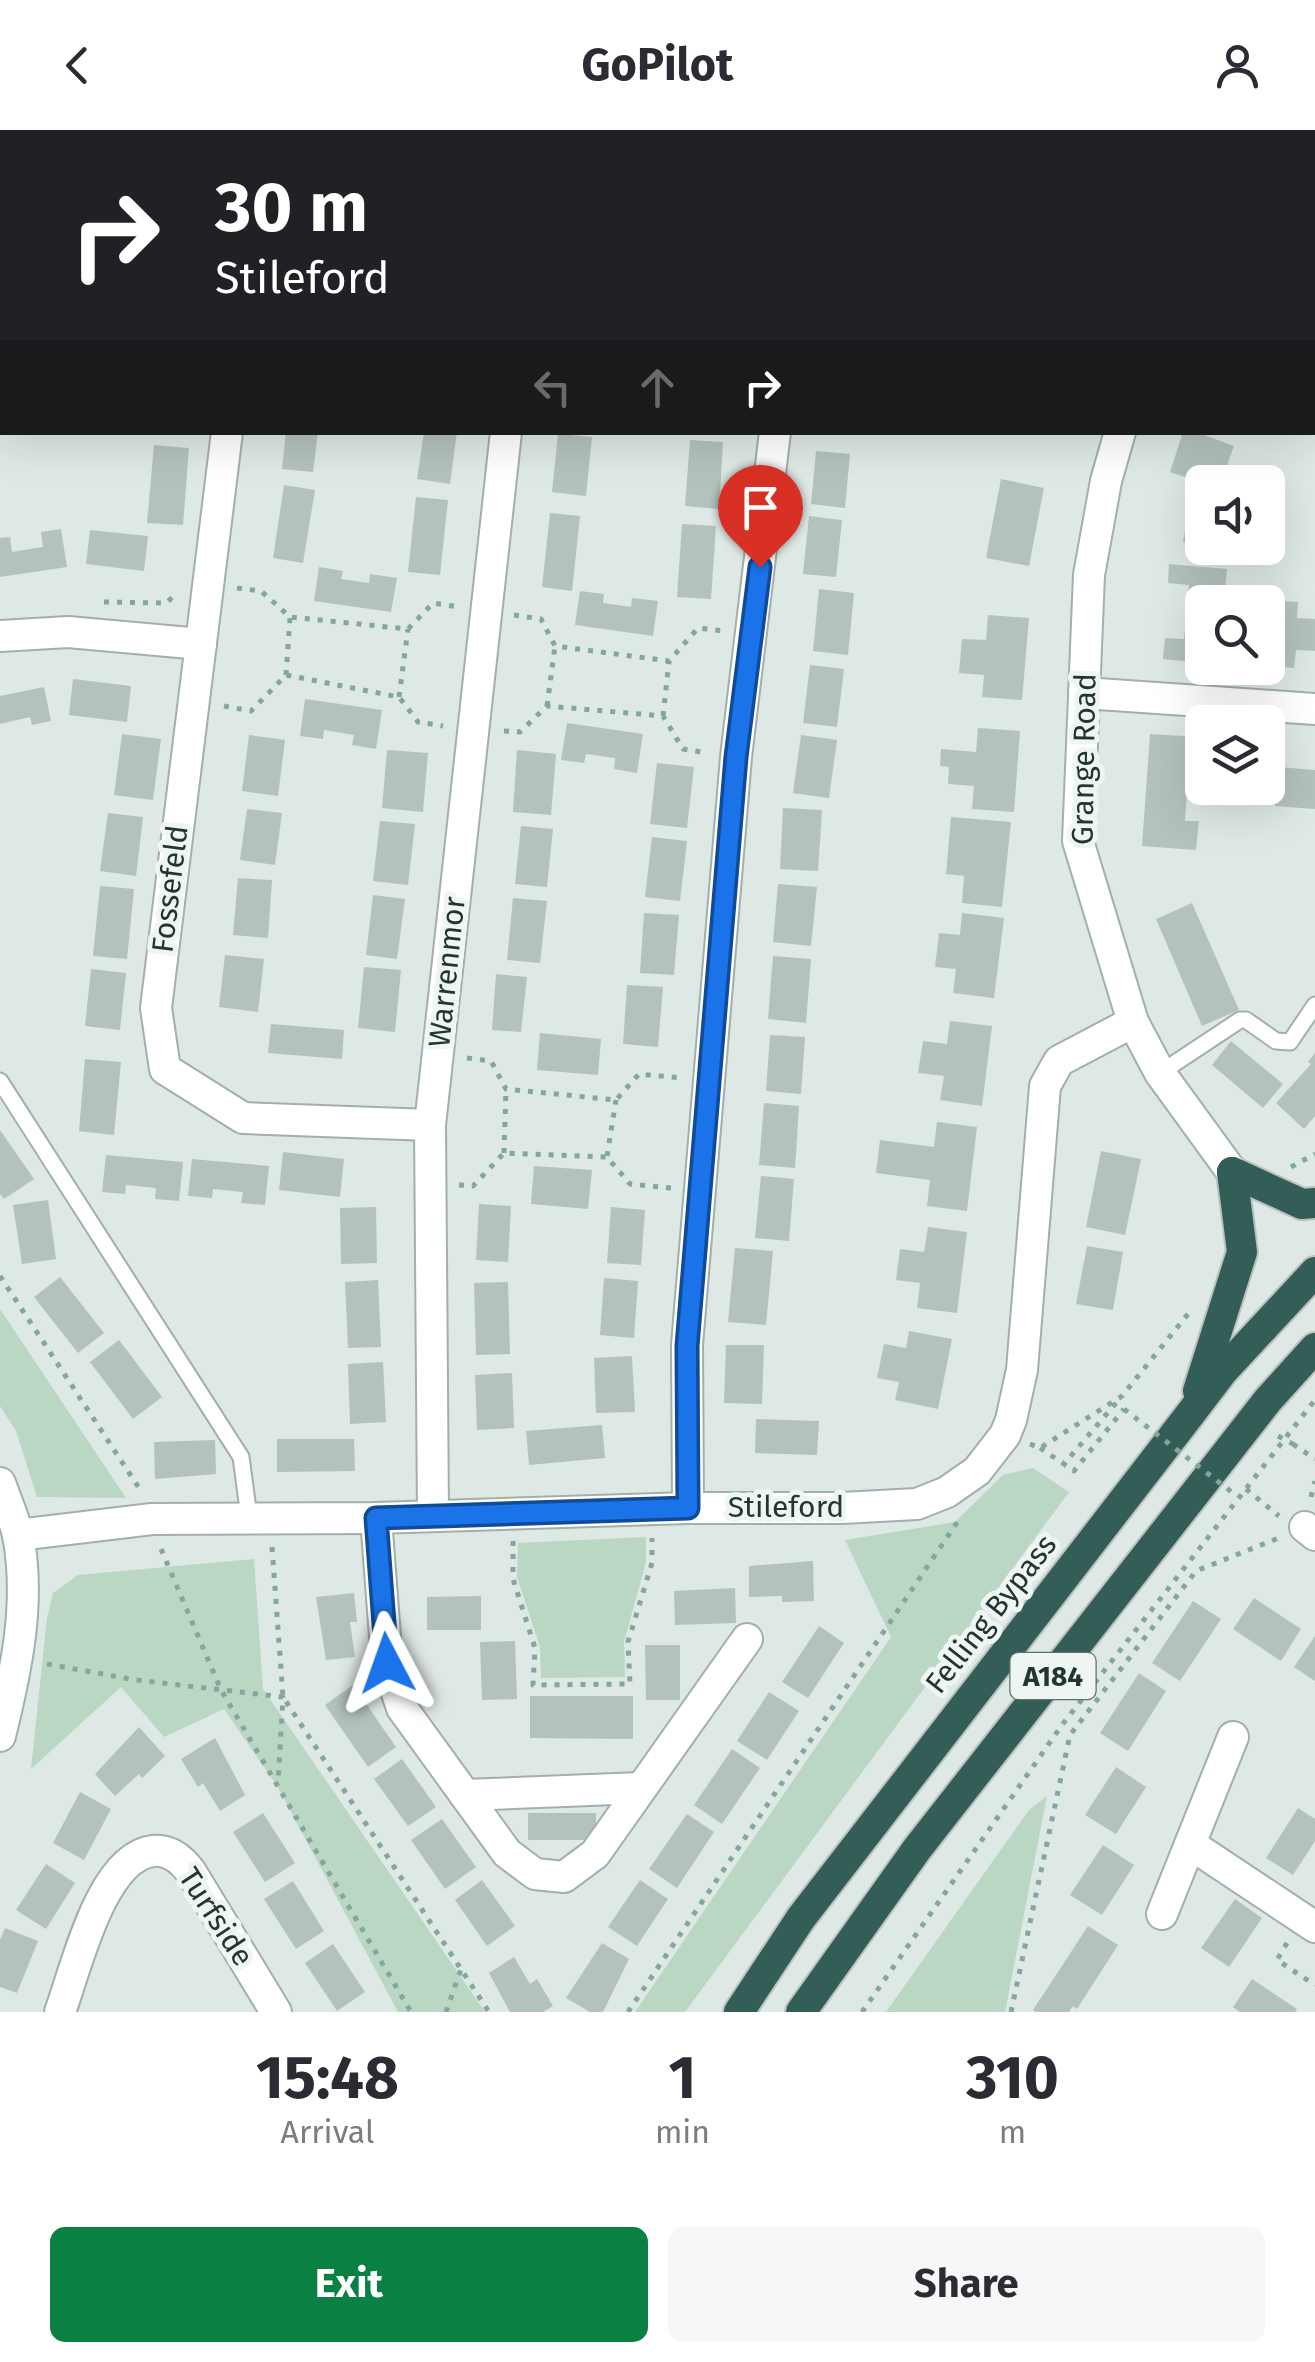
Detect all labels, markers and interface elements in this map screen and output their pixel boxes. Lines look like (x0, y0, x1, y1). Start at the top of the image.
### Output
icon: back (50, 38, 105, 93)
text: GoPilot (582, 38, 733, 92)
icon: person (1210, 38, 1265, 93)
text: 30 m (215, 166, 368, 250)
icon: right (50, 170, 180, 300)
text: Stileford (215, 251, 390, 305)
icon: left (525, 360, 580, 415)
icon: ahead (630, 360, 685, 415)
icon: right (735, 360, 790, 415)
pin (718, 465, 803, 568)
map controls (1185, 465, 1285, 805)
button: sound (1185, 465, 1285, 565)
icon: arrive (733, 480, 788, 535)
button: search (1185, 585, 1285, 685)
street label: Grange Road (1065, 673, 1103, 845)
button: layers (1185, 705, 1285, 805)
street label: Fossefeld (144, 823, 196, 955)
street label: Warrenmor (421, 895, 473, 1049)
street label: Stileford (728, 1489, 844, 1525)
street label: Felling Bypass (918, 1527, 1064, 1701)
position arrow (335, 1611, 439, 1715)
road number: A184 (1010, 1653, 1096, 1699)
street label: Turfside (171, 1861, 261, 1973)
text: 15:48 (256, 2042, 399, 2114)
text: 1 (669, 2042, 696, 2114)
text: 310 (966, 2042, 1059, 2114)
text: Arrival (281, 2113, 374, 2151)
text: min (655, 2113, 710, 2151)
text: m (999, 2113, 1026, 2151)
button: Exit (50, 2227, 648, 2342)
button: Share (668, 2227, 1265, 2342)

